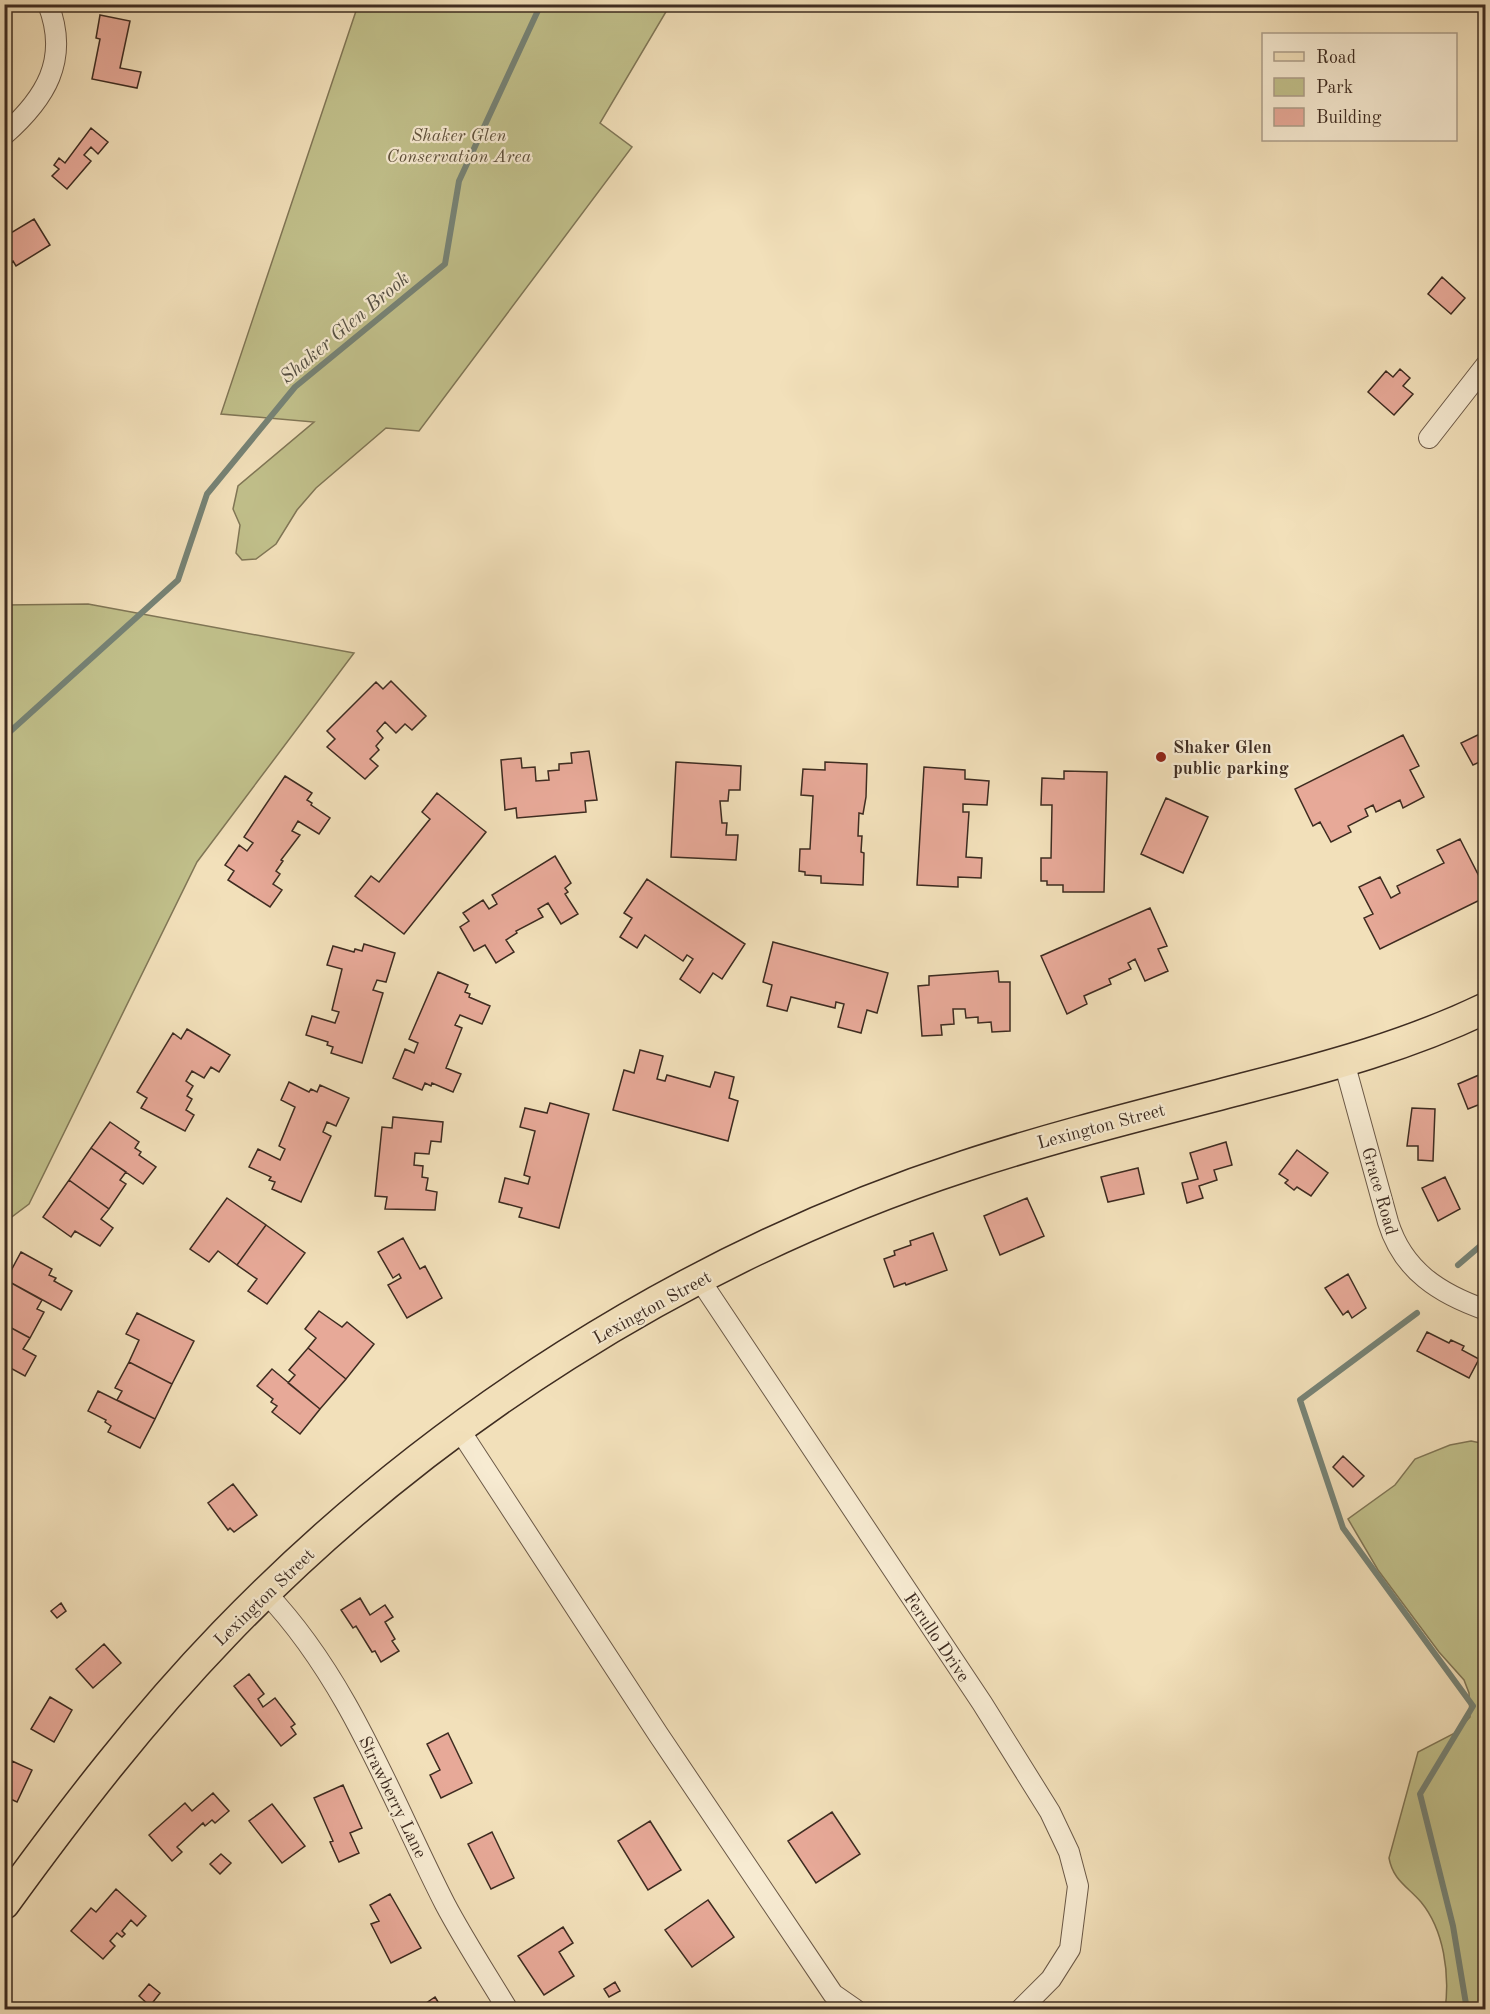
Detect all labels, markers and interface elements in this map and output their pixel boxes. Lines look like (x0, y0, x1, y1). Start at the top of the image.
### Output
legend (1262, 33, 1457, 141)
text: Road (1316, 49, 1356, 67)
text: Park (1316, 79, 1353, 97)
text: Building (1316, 109, 1382, 127)
park label: Shaker Glen Conservation Area (387, 127, 532, 166)
water label: Shaker Glen Brook (277, 269, 414, 388)
place label: Shaker Glen public parking (1173, 739, 1289, 778)
marker: Shaker Glen public parking (1154, 750, 1168, 764)
street label: Lexington Street (1035, 1101, 1167, 1153)
street label: Grace Road (1358, 1145, 1400, 1237)
street label: Lexington Street (591, 1268, 714, 1348)
street label: Lexington Street (211, 1546, 318, 1650)
street label: Ferullo Drive (900, 1590, 972, 1685)
street label: Strawberry Lane (355, 1734, 429, 1861)

